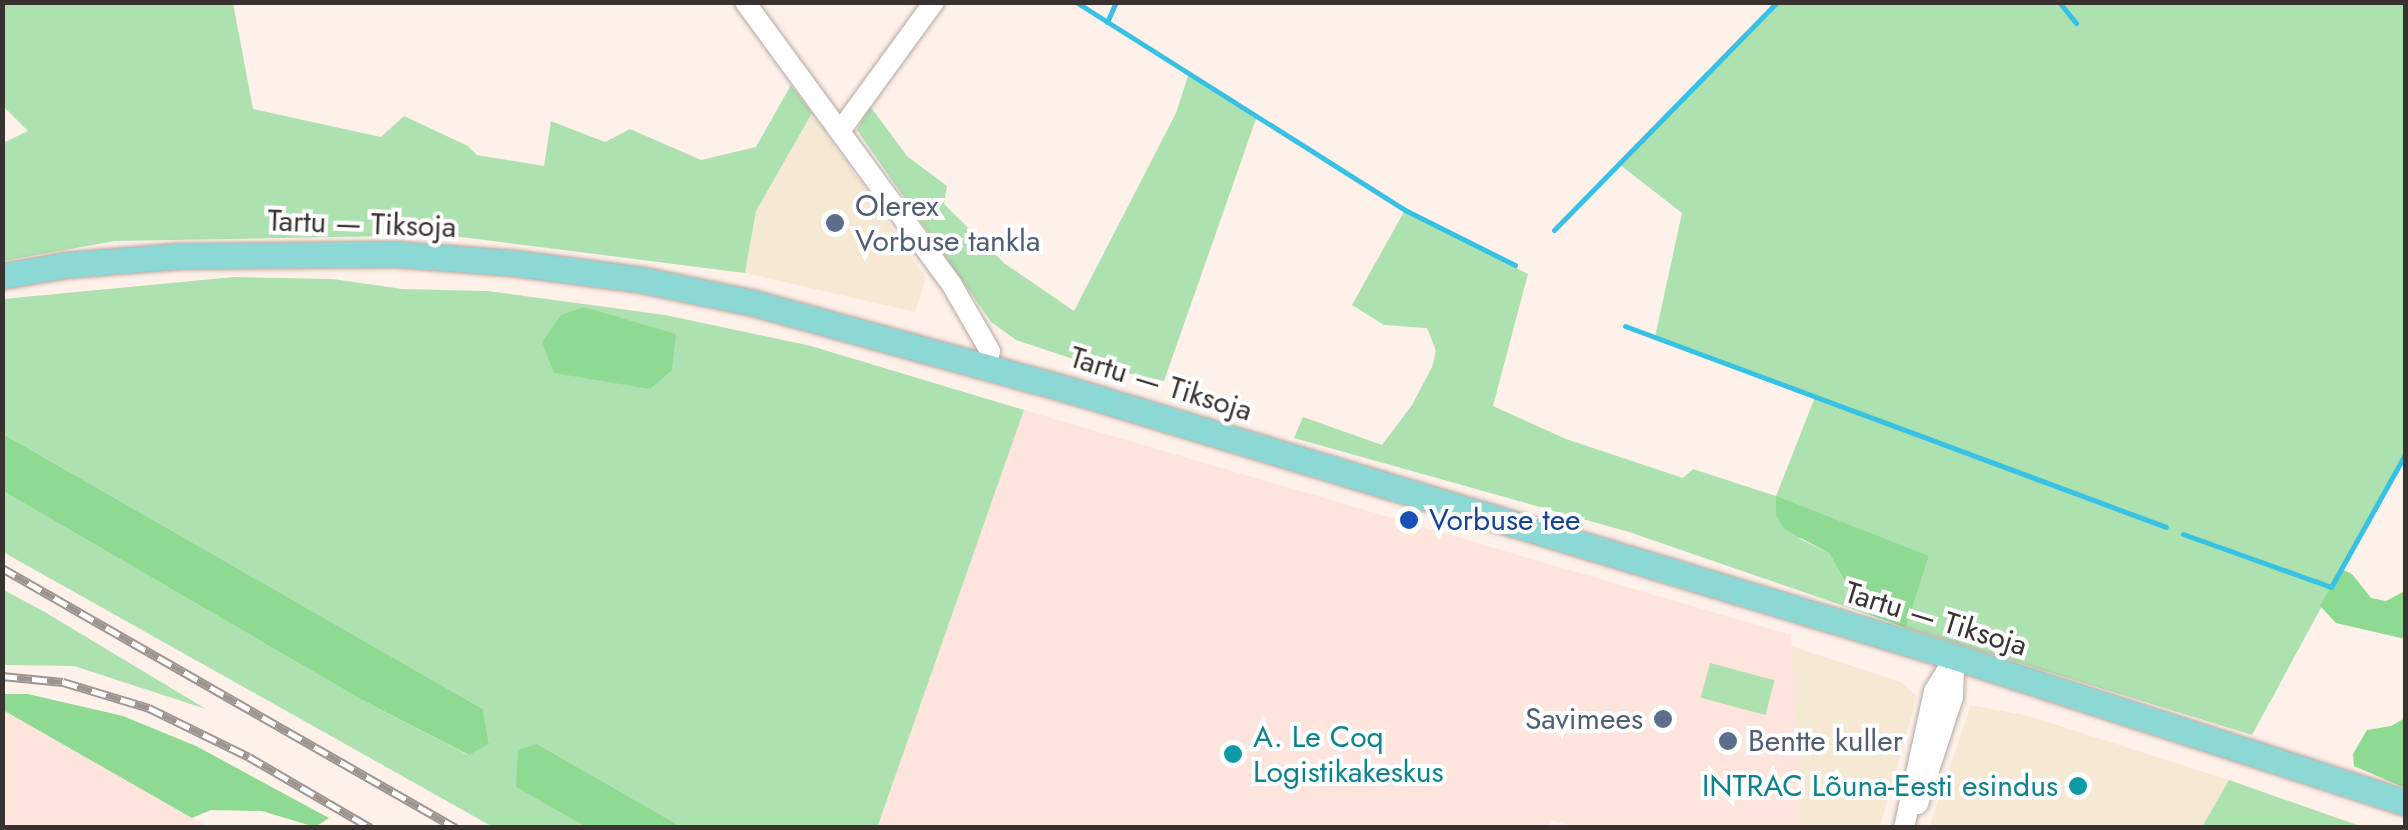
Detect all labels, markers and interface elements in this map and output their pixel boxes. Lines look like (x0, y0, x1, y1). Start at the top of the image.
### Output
place label: Olerex Vorbuse tankla (855, 188, 1040, 258)
street label: Tartu — Tiksoja (267, 203, 457, 245)
marker: Olerex Vorbuse tankla (824, 212, 846, 234)
street label: Tartu — Tiksoja (1066, 339, 1256, 429)
place label: Vorbuse tee (1429, 502, 1581, 538)
marker: Vorbuse tee (1398, 509, 1420, 531)
street label: Tartu — Tiksoja (1841, 574, 2031, 664)
place label: Savimees (1525, 701, 1643, 737)
marker: Savimees (1652, 708, 1674, 730)
place label: A. Le Coq Logistikakeskus (1253, 719, 1444, 790)
place label: Bentte kuller (1748, 723, 1903, 759)
marker: Bentte kuller (1717, 730, 1739, 752)
marker: A. Le Coq Logistikakeskus (1222, 743, 1244, 765)
place label: INTRAC Lõuna-Eesti esindus (1702, 768, 2058, 804)
marker: INTRAC Lõuna-Eesti esindus (2067, 775, 2089, 797)

